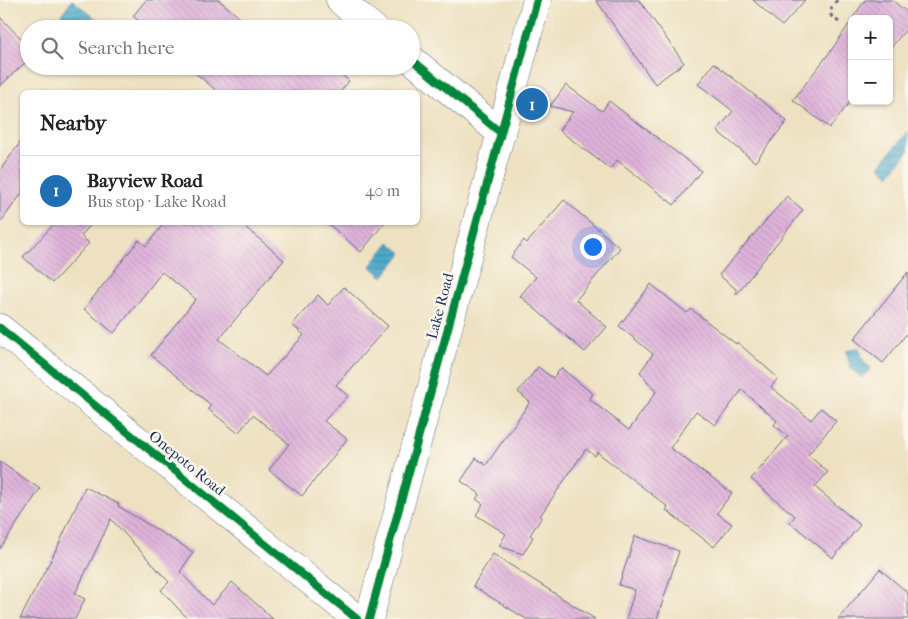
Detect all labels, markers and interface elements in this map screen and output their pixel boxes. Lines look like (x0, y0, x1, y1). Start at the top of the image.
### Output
map controls (848, 15, 893, 105)
button: + (848, 15, 893, 60)
search box (20, 20, 420, 75)
icon: search (38, 34, 66, 62)
text: Search here (78, 37, 174, 59)
button: − (848, 60, 893, 105)
pin: 1 (516, 85, 548, 123)
text: Nearby (40, 111, 106, 135)
text: Bayview Road (87, 170, 203, 192)
text: 1 (53, 181, 59, 200)
text: 40 m (365, 181, 400, 200)
text: Bus stop · Lake Road (87, 192, 226, 211)
your location (580, 234, 606, 260)
street label: Lake Road (423, 270, 458, 341)
street label: Onepoto Road (145, 427, 230, 500)

